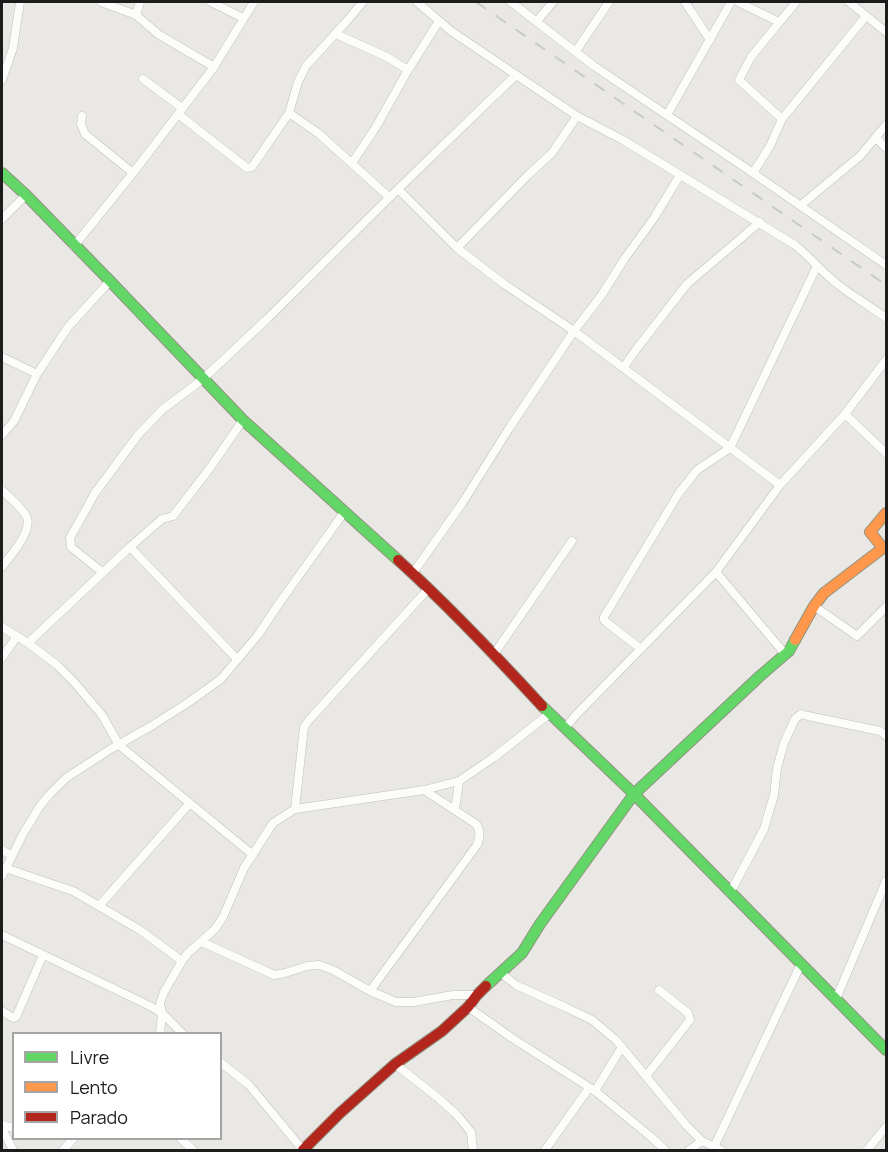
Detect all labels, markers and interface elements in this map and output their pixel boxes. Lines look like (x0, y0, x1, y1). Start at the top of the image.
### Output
legend (12, 1032, 222, 1140)
text: Livre (70, 1045, 109, 1069)
text: Lento (70, 1075, 118, 1099)
text: Parado (70, 1105, 128, 1129)

